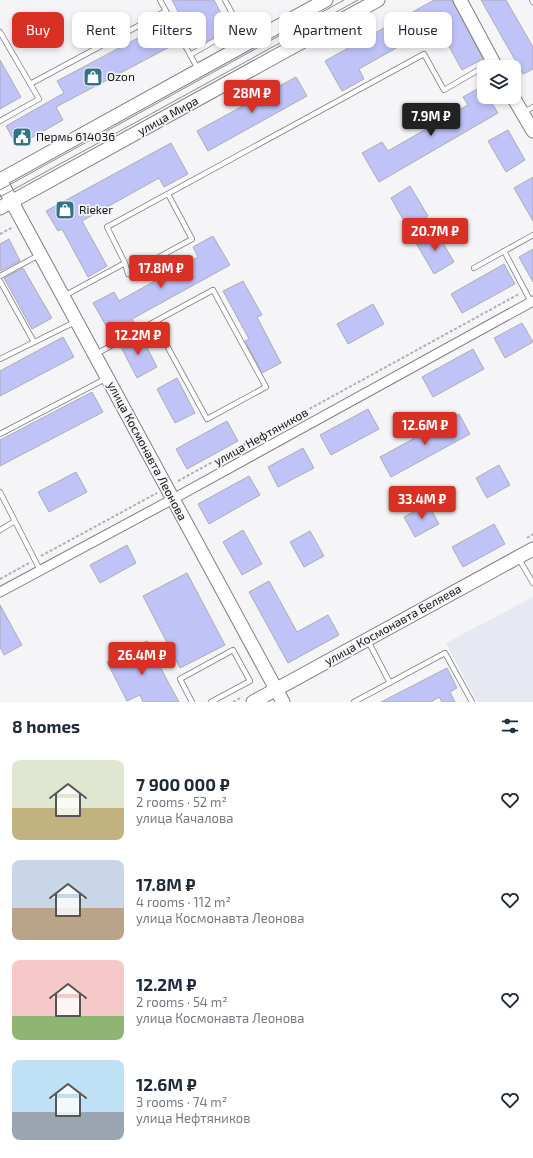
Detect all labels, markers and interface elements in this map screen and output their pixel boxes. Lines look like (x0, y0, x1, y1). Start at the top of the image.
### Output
chip: Buy (12, 12, 64, 48)
chip: Rent (72, 12, 130, 48)
chip: Filters (138, 12, 206, 48)
chip: New (214, 12, 271, 48)
chip: Apartment (279, 12, 376, 48)
chip: House (384, 12, 452, 48)
map controls (477, 60, 521, 104)
button: layers (477, 60, 521, 104)
shop icon: Ozon (82, 66, 104, 88)
place label: Ozon (107, 69, 135, 83)
pin: 28M ₽ (224, 80, 280, 114)
text: 28M ₽ (233, 85, 271, 101)
street label: улица Мира (135, 93, 201, 138)
pin: 7.9M ₽ (398, 103, 464, 137)
text: 7.9M ₽ (411, 108, 451, 124)
public building icon: Пермь 614036 (11, 126, 33, 148)
place label: Пермь 614036 (36, 129, 115, 143)
shop icon: Rieker (54, 199, 76, 221)
place label: Rieker (79, 202, 113, 216)
pin: 20.7M ₽ (398, 218, 472, 252)
text: 20.7M ₽ (411, 223, 459, 239)
pin: 17.8M ₽ (124, 255, 198, 289)
text: 17.8M ₽ (138, 260, 184, 276)
pin: 12.2M ₽ (101, 322, 175, 356)
text: 12.2M ₽ (115, 327, 161, 343)
street label: улица Космонавта Леонова (104, 379, 191, 523)
street label: улица Нефтяников (211, 404, 311, 469)
pin: 12.6M ₽ (388, 412, 462, 446)
text: 12.6M ₽ (402, 417, 448, 433)
pin: 33.4M ₽ (385, 486, 459, 520)
text: 33.4M ₽ (398, 491, 446, 507)
street label: улица Космонавта Беляева (322, 581, 464, 668)
pin: 26.4M ₽ (105, 642, 179, 676)
text: 26.4M ₽ (117, 647, 167, 663)
icon: filters (499, 715, 521, 737)
text: 8 homes (12, 716, 80, 736)
text: 7 900 000 ₽ (136, 774, 230, 794)
icon: home (44, 776, 92, 824)
icon: heart (499, 789, 521, 811)
text: 2 rooms · 52 m² (136, 794, 227, 810)
text: улица Качалова (136, 810, 233, 826)
text: 17.8M ₽ (136, 874, 196, 894)
icon: home (44, 876, 92, 924)
icon: heart (499, 889, 521, 911)
text: 4 rooms · 112 m² (136, 894, 231, 910)
text: улица Космонавта Леонова (136, 910, 304, 926)
text: 12.2M ₽ (136, 974, 197, 994)
icon: home (44, 976, 92, 1024)
icon: heart (499, 989, 521, 1011)
text: 2 rooms · 54 m² (136, 994, 228, 1010)
text: улица Космонавта Леонова (136, 1010, 304, 1026)
text: 12.6M ₽ (136, 1074, 197, 1094)
icon: home (44, 1076, 92, 1124)
icon: heart (499, 1089, 521, 1111)
text: 3 rooms · 74 m² (136, 1094, 227, 1110)
text: улица Нефтяников (136, 1110, 250, 1126)

